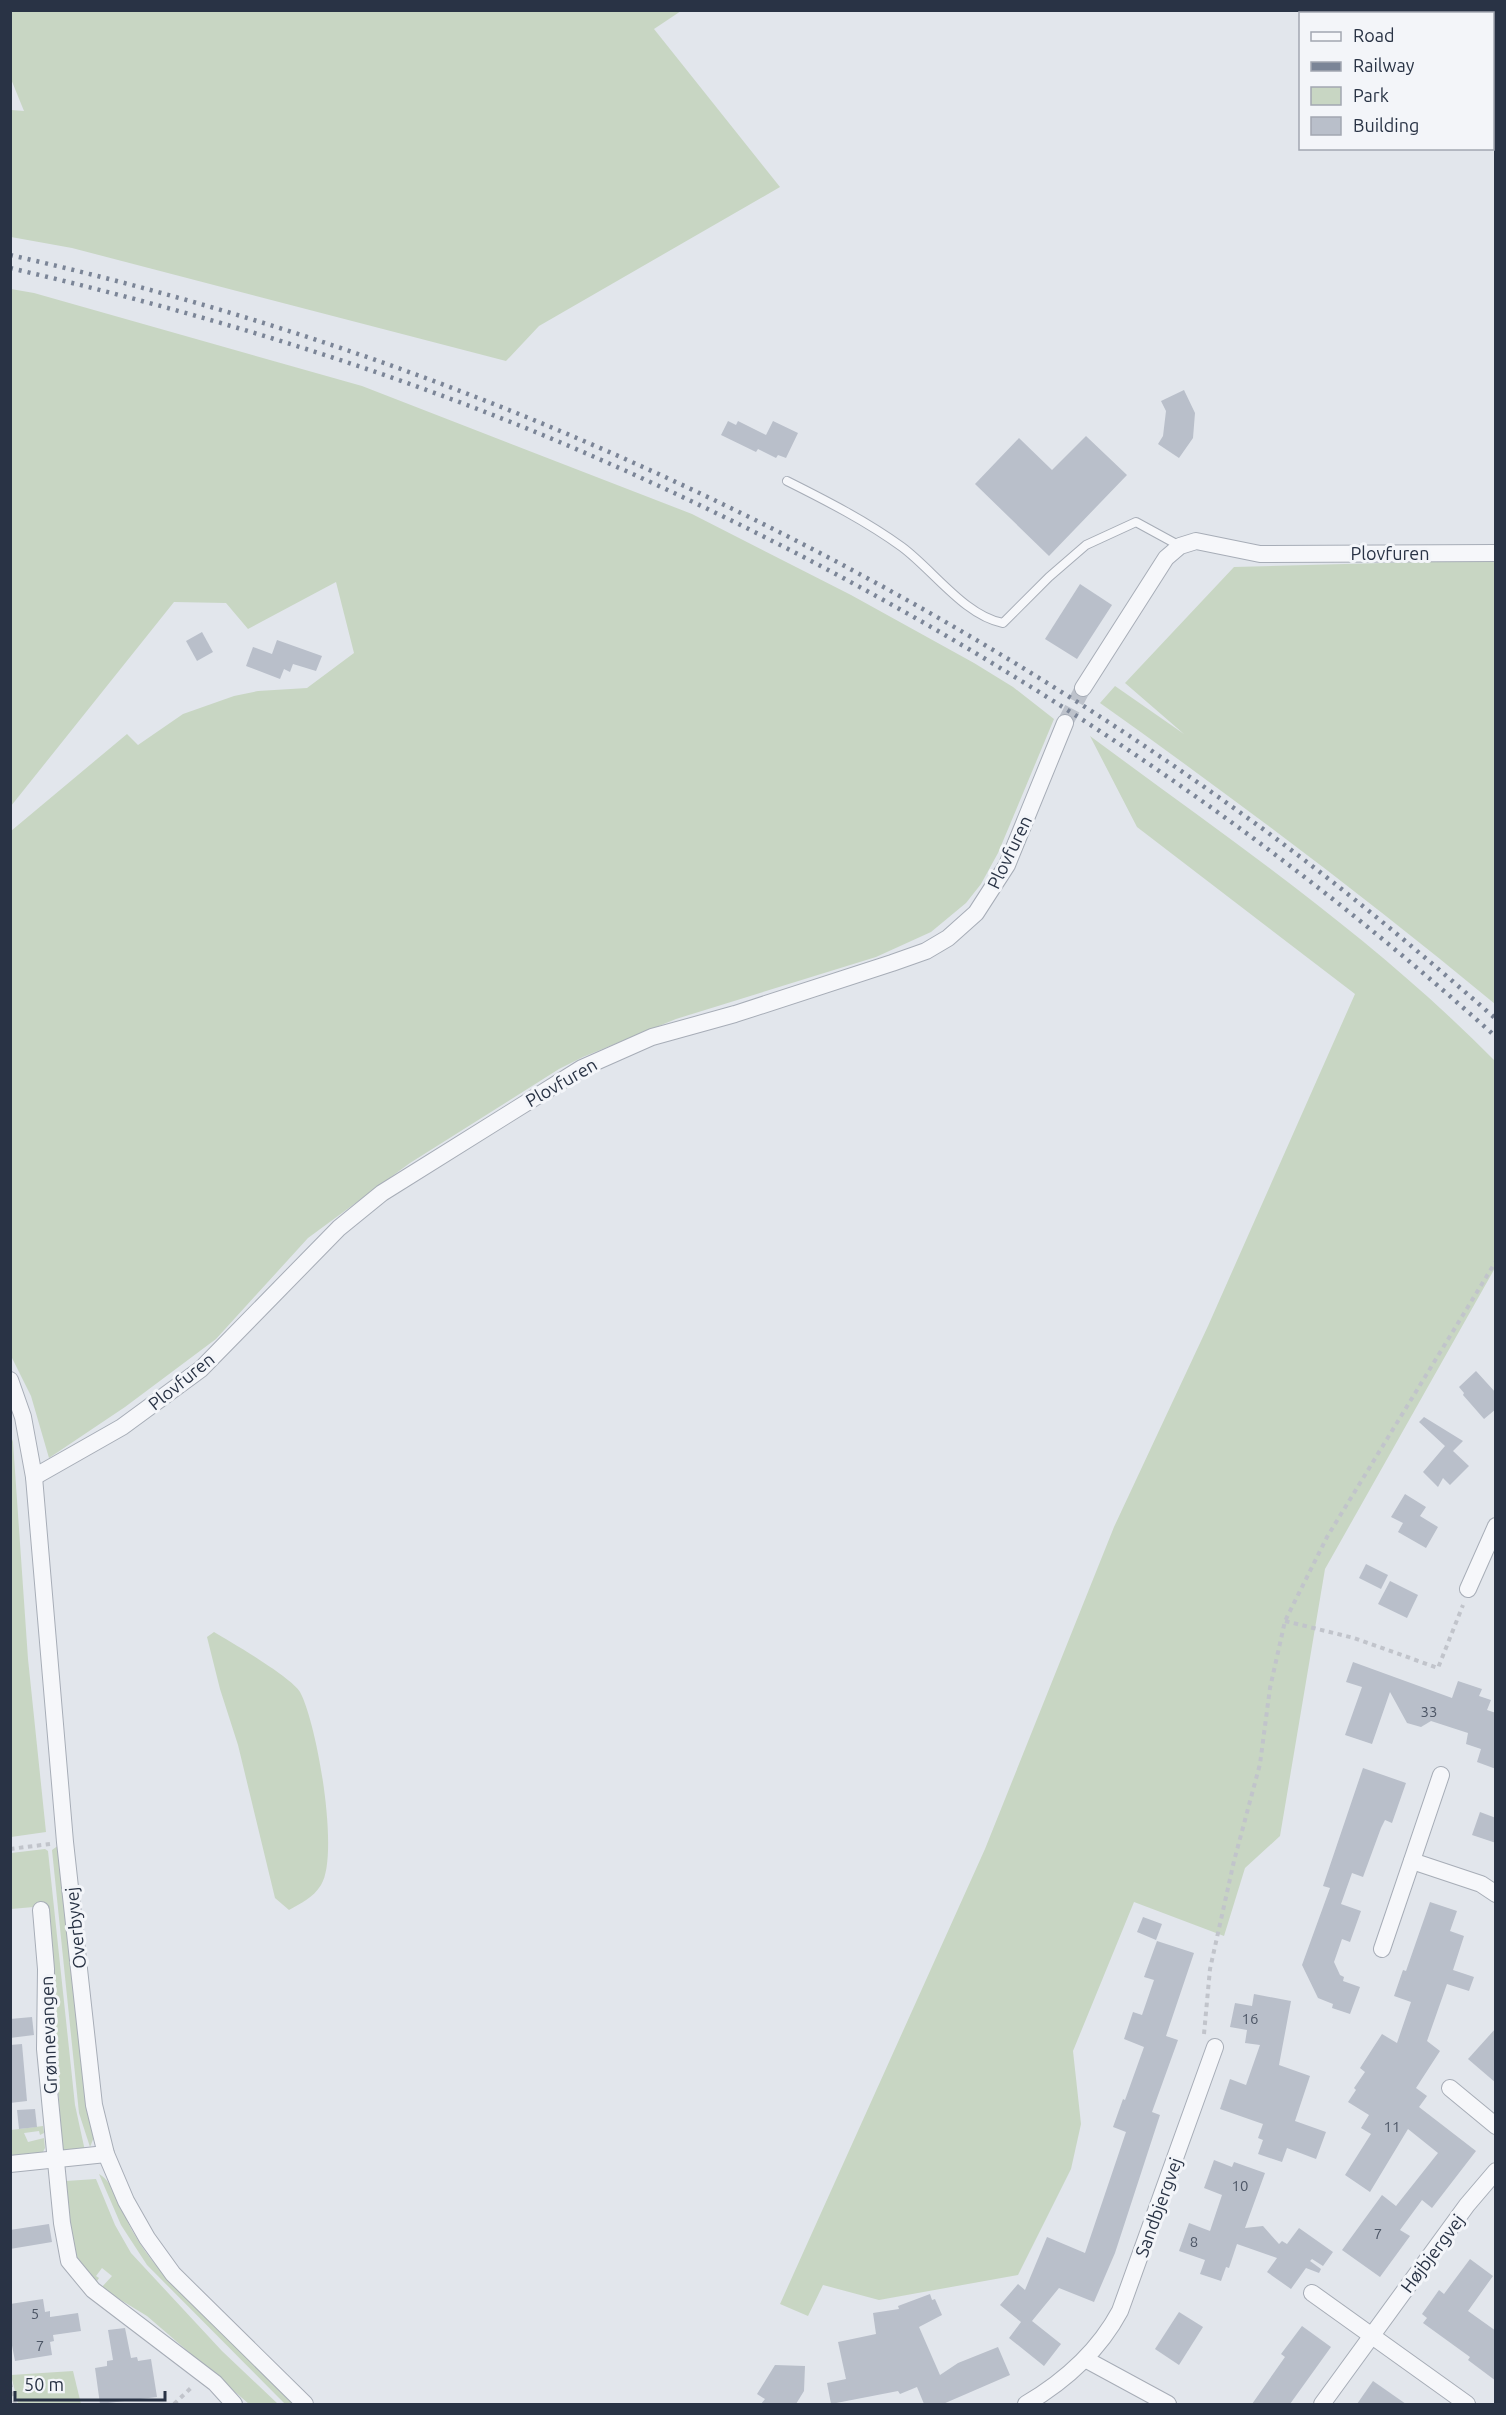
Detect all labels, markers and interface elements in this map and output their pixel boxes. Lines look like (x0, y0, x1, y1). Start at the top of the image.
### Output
legend (1299, 12, 1494, 150)
text: Road (1353, 25, 1395, 45)
text: Railway (1353, 55, 1415, 75)
text: Park (1353, 85, 1389, 105)
text: Building (1353, 115, 1419, 135)
street label: Plovfuren (1351, 543, 1429, 563)
street label: Plovfuren (983, 812, 1035, 892)
street label: Plovfuren (522, 1054, 600, 1110)
street label: Plovfuren (144, 1348, 218, 1414)
house number: 33 (1421, 1703, 1437, 1720)
street label: Overbyvej (61, 1886, 89, 1970)
street label: Grønnevangen (36, 1975, 60, 2095)
house number: 16 (1242, 2010, 1258, 2027)
house number: 11 (1384, 2118, 1400, 2135)
street label: Sandbjergvej (1131, 2154, 1185, 2260)
house number: 10 (1232, 2177, 1248, 2194)
street label: Højbjergvej (1396, 2210, 1468, 2296)
house number: 7 (1374, 2225, 1382, 2242)
house number: 8 (1190, 2233, 1198, 2250)
house number: 5 (31, 2305, 39, 2322)
house number: 7 (36, 2337, 44, 2354)
scale bar (15, 2364, 165, 2402)
text: 50 m (24, 2374, 64, 2394)

